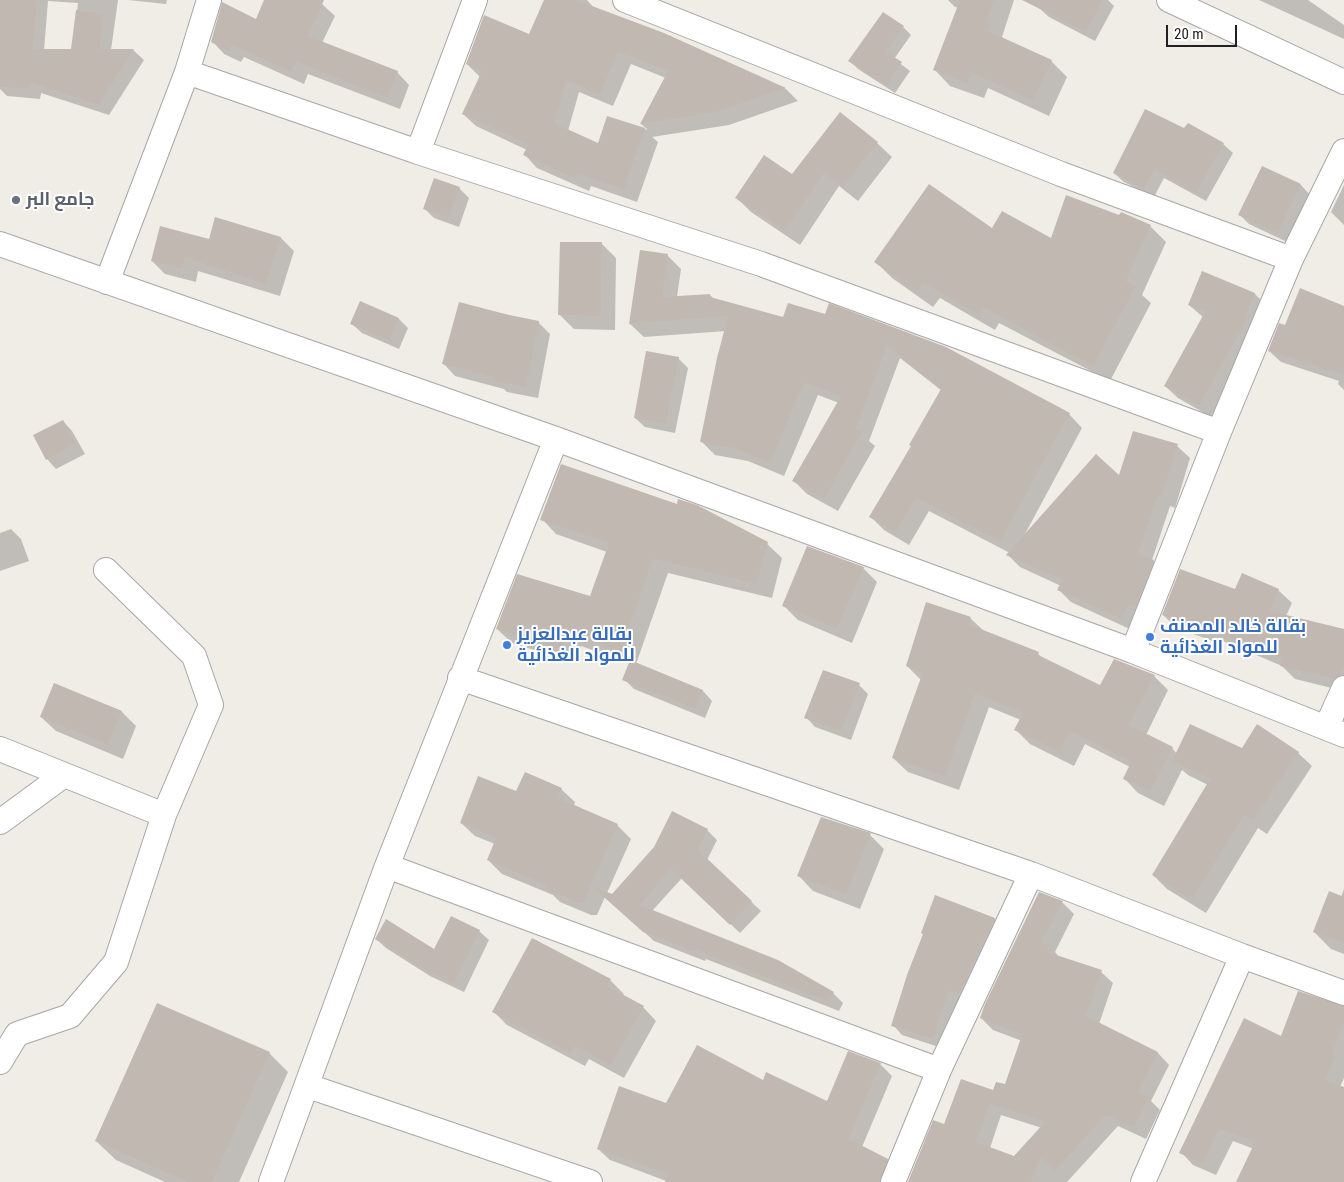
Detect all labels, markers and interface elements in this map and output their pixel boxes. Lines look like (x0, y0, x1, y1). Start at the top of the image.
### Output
scale bar (1169, 15, 1240, 47)
text: 20 m (1174, 25, 1204, 43)
place label: جامع البر (26, 189, 94, 211)
marker: جامع البر (10, 194, 22, 206)
place label: بقالة خالد المصنف للمواد الغذائية (1160, 616, 1306, 659)
place label: بقالة عبدالعزيز للمواد الغذائية (517, 624, 635, 666)
marker: بقالة خالد المصنف للمواد الغذائية (1144, 631, 1156, 643)
marker: بقالة عبدالعزيز للمواد الغذائية (501, 639, 513, 651)

